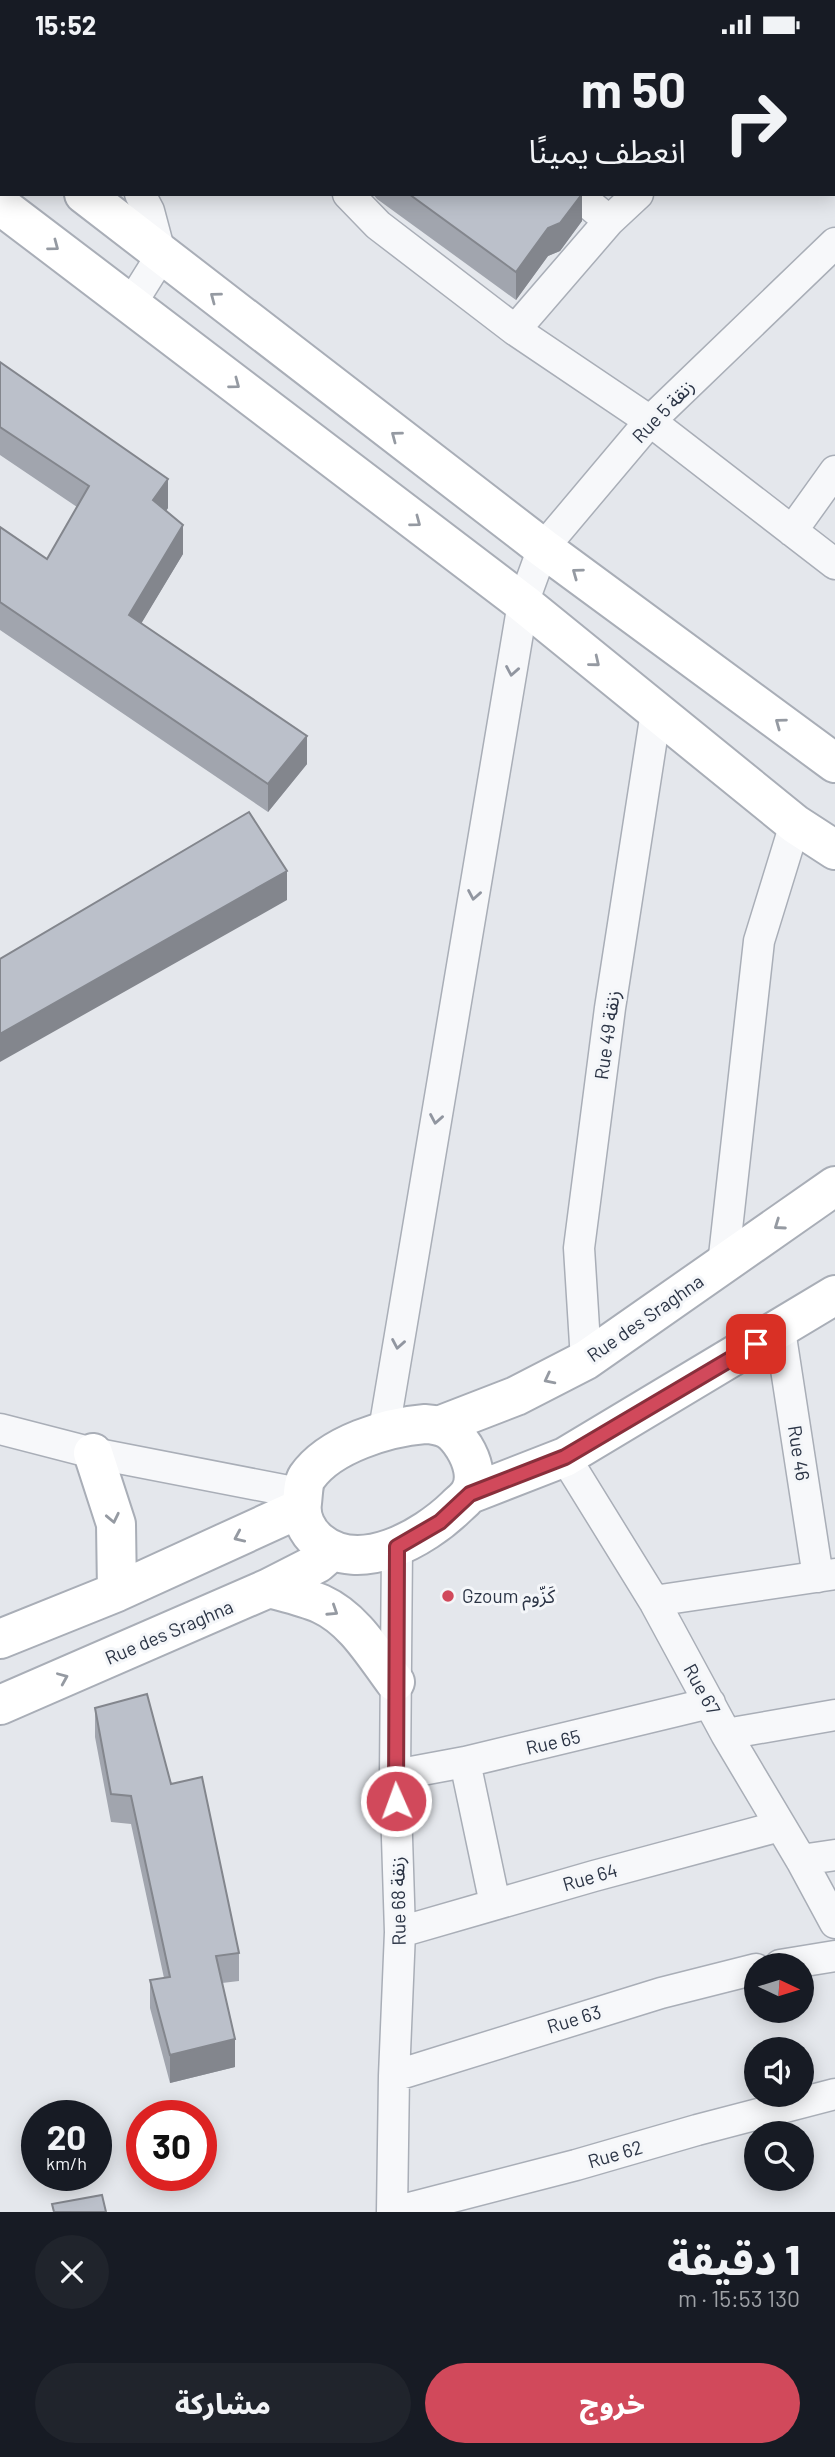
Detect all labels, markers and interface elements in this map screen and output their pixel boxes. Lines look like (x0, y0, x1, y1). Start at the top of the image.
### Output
text: 15:52 (35, 9, 96, 40)
text: 50 m (581, 59, 686, 118)
icon: right (710, 77, 801, 168)
text: انعطف يمينًا (529, 131, 686, 169)
one-way arrow (47, 238, 59, 250)
one-way arrow (211, 293, 223, 306)
street label: Rue 5 زنقة (627, 374, 699, 448)
one-way arrow (228, 375, 240, 388)
one-way arrow (391, 431, 404, 444)
one-way arrow (409, 513, 421, 526)
one-way arrow (572, 569, 585, 582)
one-way arrow (588, 654, 600, 667)
one-way arrow (505, 665, 520, 676)
one-way arrow (775, 719, 788, 731)
one-way arrow (467, 889, 482, 901)
street label: Rue 49 زنقة (589, 989, 625, 1081)
one-way arrow (429, 1113, 444, 1125)
one-way arrow (774, 1217, 787, 1229)
street label: Rue des Sraghna (582, 1269, 707, 1366)
pin (726, 1314, 786, 1374)
icon: arrive (737, 1325, 775, 1363)
one-way arrow (391, 1338, 406, 1350)
one-way arrow (544, 1370, 557, 1384)
street label: Rue 46 (784, 1423, 815, 1482)
one-way arrow (105, 1512, 120, 1524)
one-way arrow (234, 1529, 247, 1543)
place label: Gzoum كَزّوم (462, 1584, 556, 1611)
marker: Gzoum كَزّوم (440, 1588, 456, 1604)
street label: Rue des Sraghna (101, 1594, 236, 1669)
one-way arrow (325, 1603, 338, 1615)
street label: Rue 67 (679, 1659, 726, 1718)
one-way arrow (55, 1672, 68, 1686)
street label: Rue 65 (523, 1724, 582, 1759)
position arrow (359, 1764, 433, 1838)
street label: Rue 68 زنقة (385, 1856, 411, 1946)
street label: Rue 64 (560, 1858, 620, 1895)
north arrow (744, 1953, 814, 2023)
map controls (744, 1953, 814, 2191)
street label: Rue 63 (544, 1999, 604, 2038)
button: sound (744, 2037, 814, 2107)
speed limit sign: 30 (126, 2100, 217, 2191)
text: 20 (47, 2115, 86, 2157)
button: search (744, 2121, 814, 2191)
street label: Rue 62 (585, 2135, 645, 2172)
text: km/h (46, 2152, 87, 2174)
text: 1 دقيقة (667, 2233, 800, 2283)
button: close (35, 2235, 109, 2309)
text: 130 m · 15:53 (678, 2284, 800, 2312)
button: مشاركة (35, 2363, 411, 2443)
button: خروج (425, 2363, 800, 2443)

